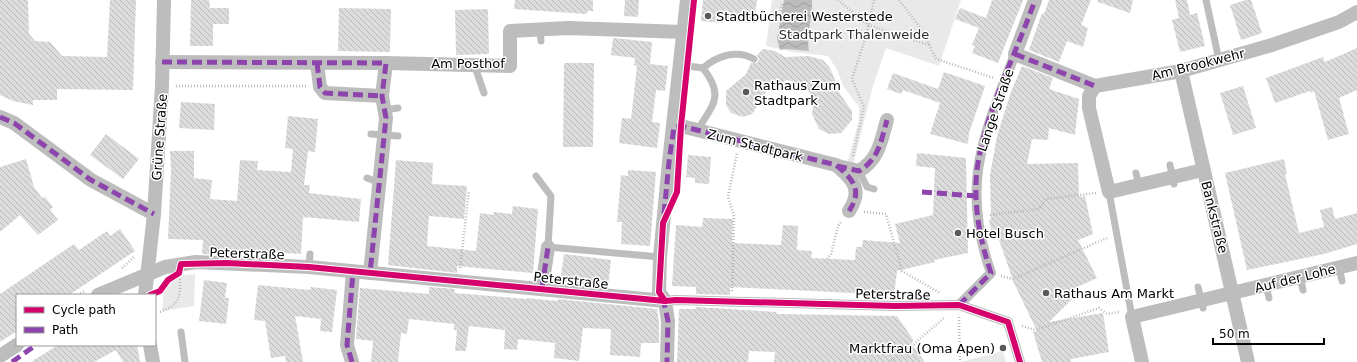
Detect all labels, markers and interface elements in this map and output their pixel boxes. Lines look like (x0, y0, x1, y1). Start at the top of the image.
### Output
place label: Stadtbücherei Westerstede (716, 9, 893, 24)
marker: Stadtbücherei Westerstede (703, 11, 713, 21)
park label: Stadtpark Thalenweide (779, 27, 929, 42)
street label: Am Brookwehr (1150, 46, 1247, 83)
street label: Am Posthof (431, 56, 505, 71)
street label: Lange Straße (974, 67, 1017, 154)
place label: Rathaus Zum Stadtpark (754, 78, 841, 108)
marker: Rathaus Zum Stadtpark (741, 87, 751, 97)
street label: Grüne Straße (149, 93, 170, 181)
street label: Zum Stadtpark (706, 126, 805, 165)
street label: Bankstraße (1198, 179, 1231, 255)
place label: Hotel Busch (966, 226, 1044, 241)
marker: Hotel Busch (953, 228, 963, 238)
street label: Peterstraße (209, 245, 285, 262)
street label: Auf der Lohe (1253, 261, 1337, 296)
street label: Peterstraße (533, 269, 609, 292)
street label: Peterstraße (855, 286, 931, 303)
place label: Rathaus Am Markt (1054, 286, 1174, 301)
marker: Rathaus Am Markt (1041, 288, 1051, 298)
legend (16, 294, 156, 346)
text: Cycle path (52, 303, 116, 317)
scale bar (1213, 320, 1324, 346)
text: Path (52, 323, 78, 337)
text: 50 m (1219, 327, 1250, 341)
place label: Marktfrau (Oma Apen) (849, 341, 995, 356)
marker: Marktfrau (Oma Apen) (998, 343, 1008, 353)

